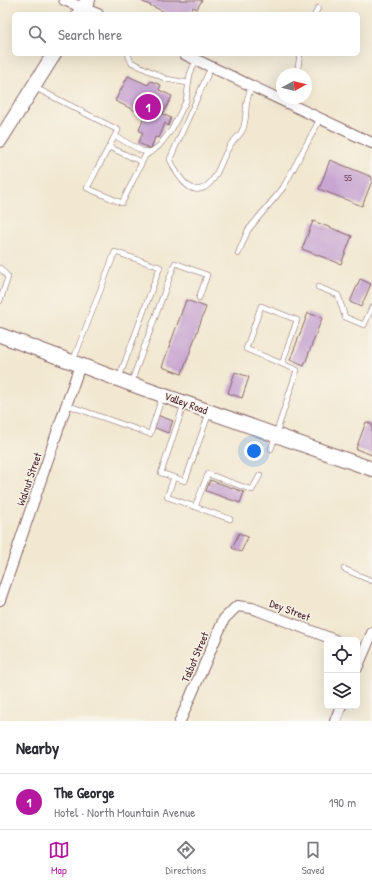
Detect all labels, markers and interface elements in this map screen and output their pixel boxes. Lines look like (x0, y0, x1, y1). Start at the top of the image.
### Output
search box (12, 12, 360, 56)
icon: search (26, 23, 48, 45)
text: Search here (58, 24, 122, 45)
north arrow (276, 68, 312, 104)
pin: 1 (135, 92, 161, 122)
house number: 55 (344, 172, 352, 184)
street label: Valley Road (163, 389, 210, 417)
your location (244, 441, 264, 461)
street label: Walnut Street (13, 450, 45, 507)
street label: Dey Street (268, 596, 312, 624)
street label: Talbot Street (178, 630, 212, 684)
map controls (324, 637, 360, 709)
button: locate (324, 637, 360, 673)
button: layers (324, 673, 360, 709)
text: Nearby (16, 736, 59, 759)
text: The George (54, 782, 114, 803)
text: 1 (27, 793, 31, 811)
text: 190 m (329, 793, 356, 811)
text: Hotel · North Mountain Avenue (54, 803, 195, 821)
tab: Map (48, 839, 70, 877)
tab: Directions (166, 839, 206, 877)
tab: Saved (302, 839, 324, 877)

